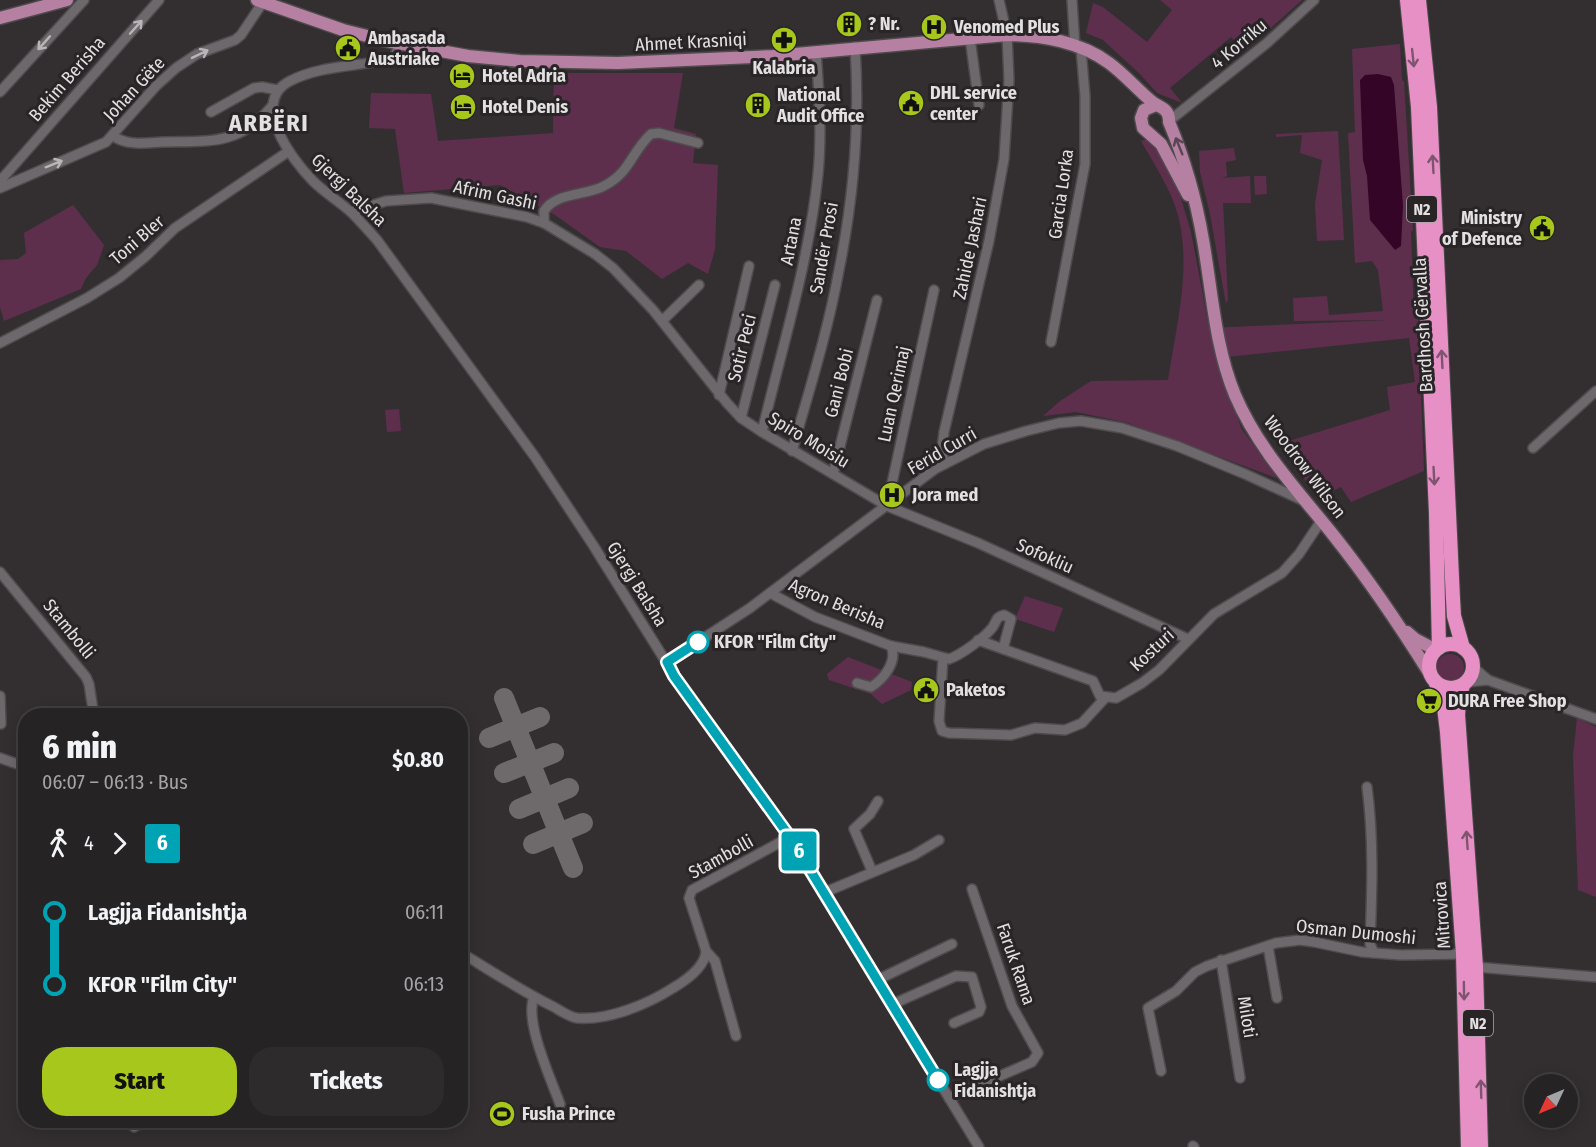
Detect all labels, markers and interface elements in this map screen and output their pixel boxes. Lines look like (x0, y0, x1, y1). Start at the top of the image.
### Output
building icon: ? Nr. (834, 9, 864, 39)
hospital icon: Venomed Plus (919, 12, 949, 42)
place label: ? Nr. (868, 13, 900, 35)
street label: 4 Korriku (1206, 14, 1272, 74)
place label: Venomed Plus (953, 16, 1059, 38)
one-way arrow (129, 19, 143, 34)
pharmacy icon: Kalabria (769, 25, 799, 55)
place label: Ambasada Austriake (367, 27, 446, 70)
street label: Ahmet Krasniqi (635, 28, 747, 56)
street label: Bekim Berisha (24, 32, 110, 126)
public building icon: Ambasada Austriake (333, 33, 363, 63)
one-way arrow (37, 35, 51, 50)
one-way arrow (190, 47, 208, 59)
one-way arrow (1408, 48, 1419, 68)
street label: Johan Gëte (99, 52, 169, 126)
place label: Kalabria (753, 57, 815, 79)
hotel icon: Hotel Adria (447, 61, 477, 91)
place label: Hotel Adria (482, 65, 566, 87)
place label: DHL service center (930, 82, 1017, 125)
place label: National Audit Office (776, 84, 864, 127)
public building icon: DHL service center (896, 88, 926, 118)
building icon: National Audit Office (743, 90, 773, 120)
hotel icon: Hotel Denis (448, 92, 478, 122)
place label: Hotel Denis (482, 96, 568, 118)
district label: ARBËRI (228, 109, 309, 137)
one-way arrow (1173, 138, 1184, 156)
street label: Garcia Lorka (1044, 147, 1078, 240)
street label: Gjergj Balsha (307, 149, 391, 231)
one-way arrow (1427, 155, 1438, 175)
one-way arrow (44, 158, 62, 169)
street label: Afrim Gashi (451, 175, 539, 215)
street label: Zahide Jashari (948, 195, 992, 301)
road number: N2 (1407, 196, 1437, 222)
street label: Sandër Prosi (805, 200, 843, 296)
place label: Ministry of Defence (1442, 207, 1522, 250)
street label: Toni Bler (105, 210, 169, 270)
public building icon: Ministry of Defence (1527, 213, 1557, 243)
street label: Artana (776, 215, 806, 267)
street label: Bardhosh Gërvalla (1408, 257, 1438, 393)
street label: Sotir Peci (723, 312, 761, 384)
street label: Luan Qerimaj (873, 344, 915, 444)
street label: Gani Bobi (820, 346, 858, 420)
one-way arrow (1437, 349, 1448, 369)
street label: Spiro Moisiu (764, 407, 854, 473)
street label: Woodrow Wilson (1259, 411, 1351, 523)
street label: Ferid Curri (904, 422, 980, 480)
one-way arrow (1429, 466, 1440, 486)
hospital icon: Jora med (877, 480, 907, 510)
place label: Jora med (911, 484, 978, 506)
street label: Sofokliu (1013, 534, 1077, 578)
street label: Gjergj Balsha (602, 537, 672, 631)
street label: Agron Berisha (786, 574, 889, 634)
street label: Stambolli (38, 595, 100, 663)
street label: Kosturi (1125, 624, 1179, 676)
marker: KFOR "Film City" (687, 631, 709, 653)
place label: KFOR "Film City" (714, 631, 836, 653)
public building icon: Paketos (911, 675, 941, 705)
place label: Paketos (946, 679, 1006, 701)
supermarket icon: DURA Free Shop (1414, 686, 1444, 716)
place label: DURA Free Shop (1448, 690, 1567, 712)
text: 6 min (42, 727, 117, 767)
text: $0.80 (392, 746, 444, 773)
text: 06:07 – 06:13 · Bus (42, 770, 188, 794)
icon: walk (42, 827, 75, 860)
icon: forward (103, 827, 136, 860)
text: 6 (157, 830, 168, 856)
street label: Stambolli (685, 830, 757, 884)
text: 4 (84, 831, 94, 855)
one-way arrow (1461, 831, 1472, 851)
line badge: 6 (780, 832, 818, 870)
text: 6 (794, 838, 804, 864)
street label: Mitrovica (1429, 880, 1455, 949)
text: Lagjja Fidanishtja (88, 899, 247, 926)
text: 06:11 (405, 900, 444, 924)
street label: Osman Dumoshi (1295, 915, 1417, 949)
street label: Faruk Rama (992, 920, 1040, 1008)
text: KFOR "Film City" (88, 971, 237, 998)
text: 06:13 (403, 972, 444, 996)
one-way arrow (1459, 981, 1470, 1001)
street label: Miloti (1233, 995, 1261, 1039)
road number: N2 (1463, 1010, 1493, 1036)
button: Start (42, 1047, 237, 1116)
button: Tickets (249, 1047, 444, 1116)
place label: Lagjja Fidanishtja (954, 1059, 1036, 1102)
marker: Lagjja Fidanishtja (927, 1069, 949, 1091)
north arrow (1524, 1074, 1578, 1128)
map controls (1524, 1074, 1578, 1128)
one-way arrow (1475, 1079, 1486, 1099)
sports icon: Fusha Prince (487, 1099, 517, 1129)
place label: Fusha Prince (522, 1103, 615, 1125)

